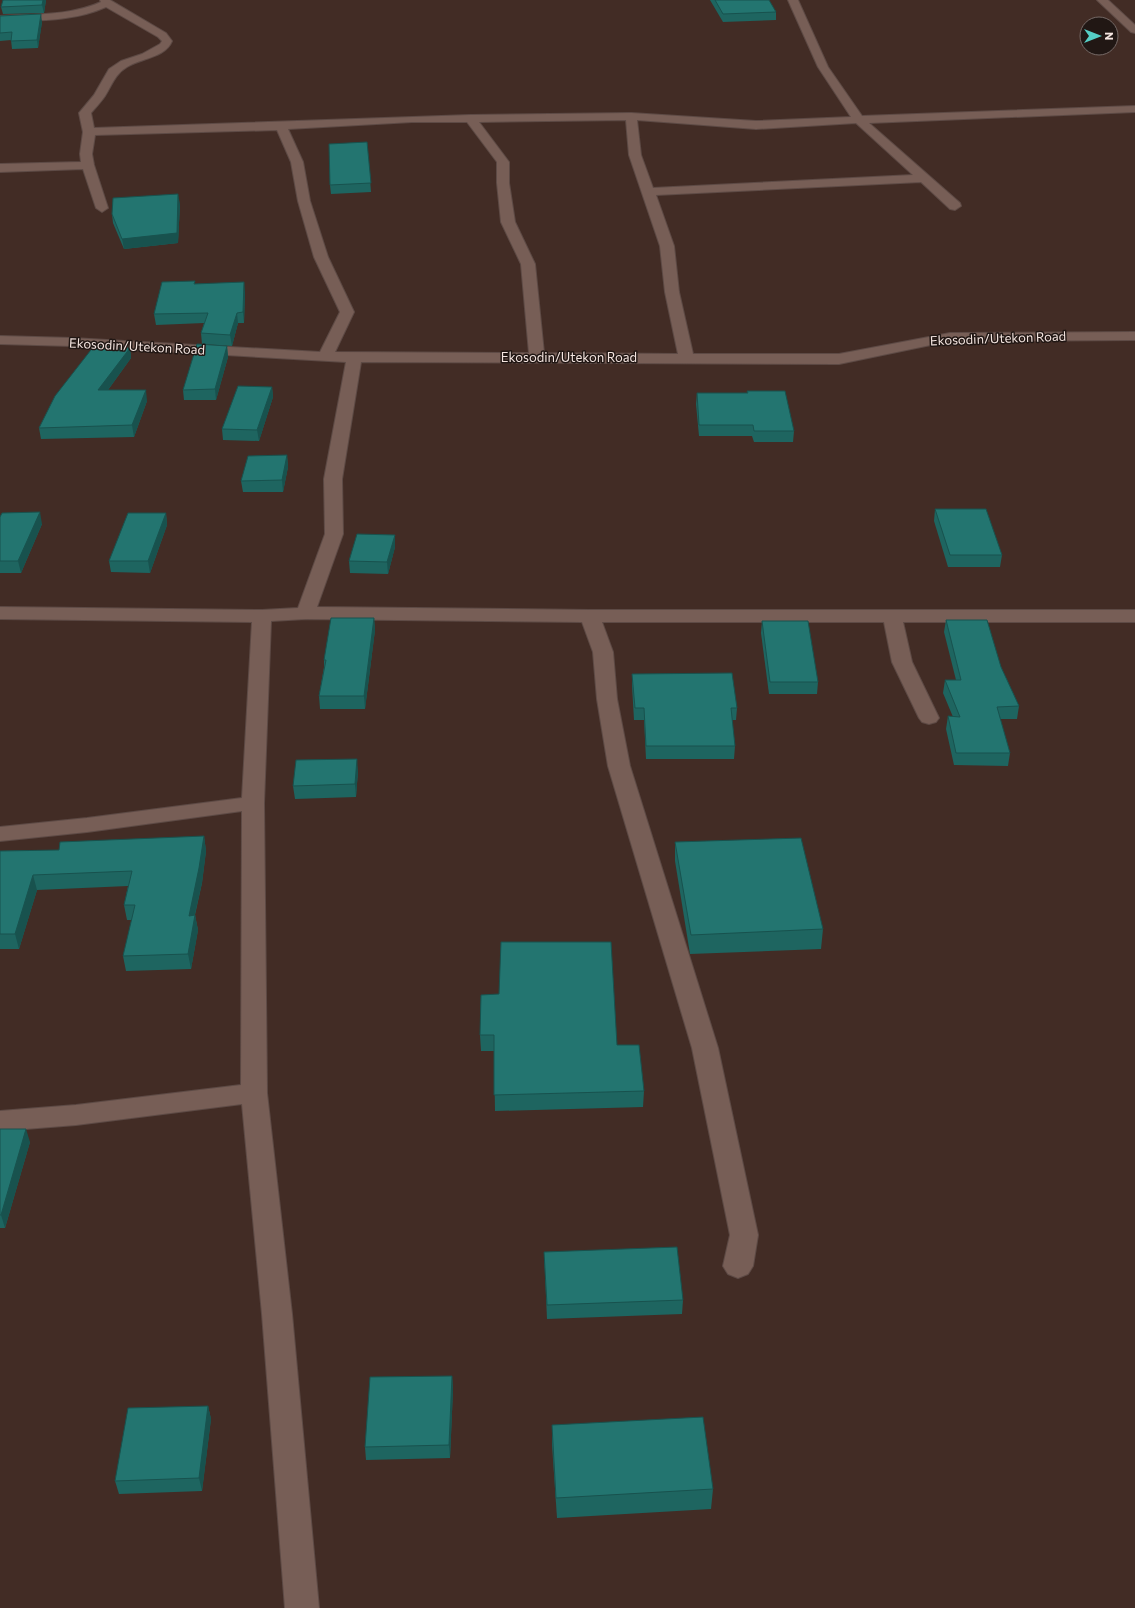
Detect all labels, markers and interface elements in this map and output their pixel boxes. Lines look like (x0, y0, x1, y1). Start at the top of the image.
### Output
north arrow (1079, 16, 1119, 56)
text: N (1103, 32, 1116, 40)
street label: Ekosodin/Utekon Road (930, 328, 1066, 348)
street label: Ekosodin/Utekon Road (69, 334, 205, 358)
street label: Ekosodin/Utekon Road (501, 349, 637, 365)

